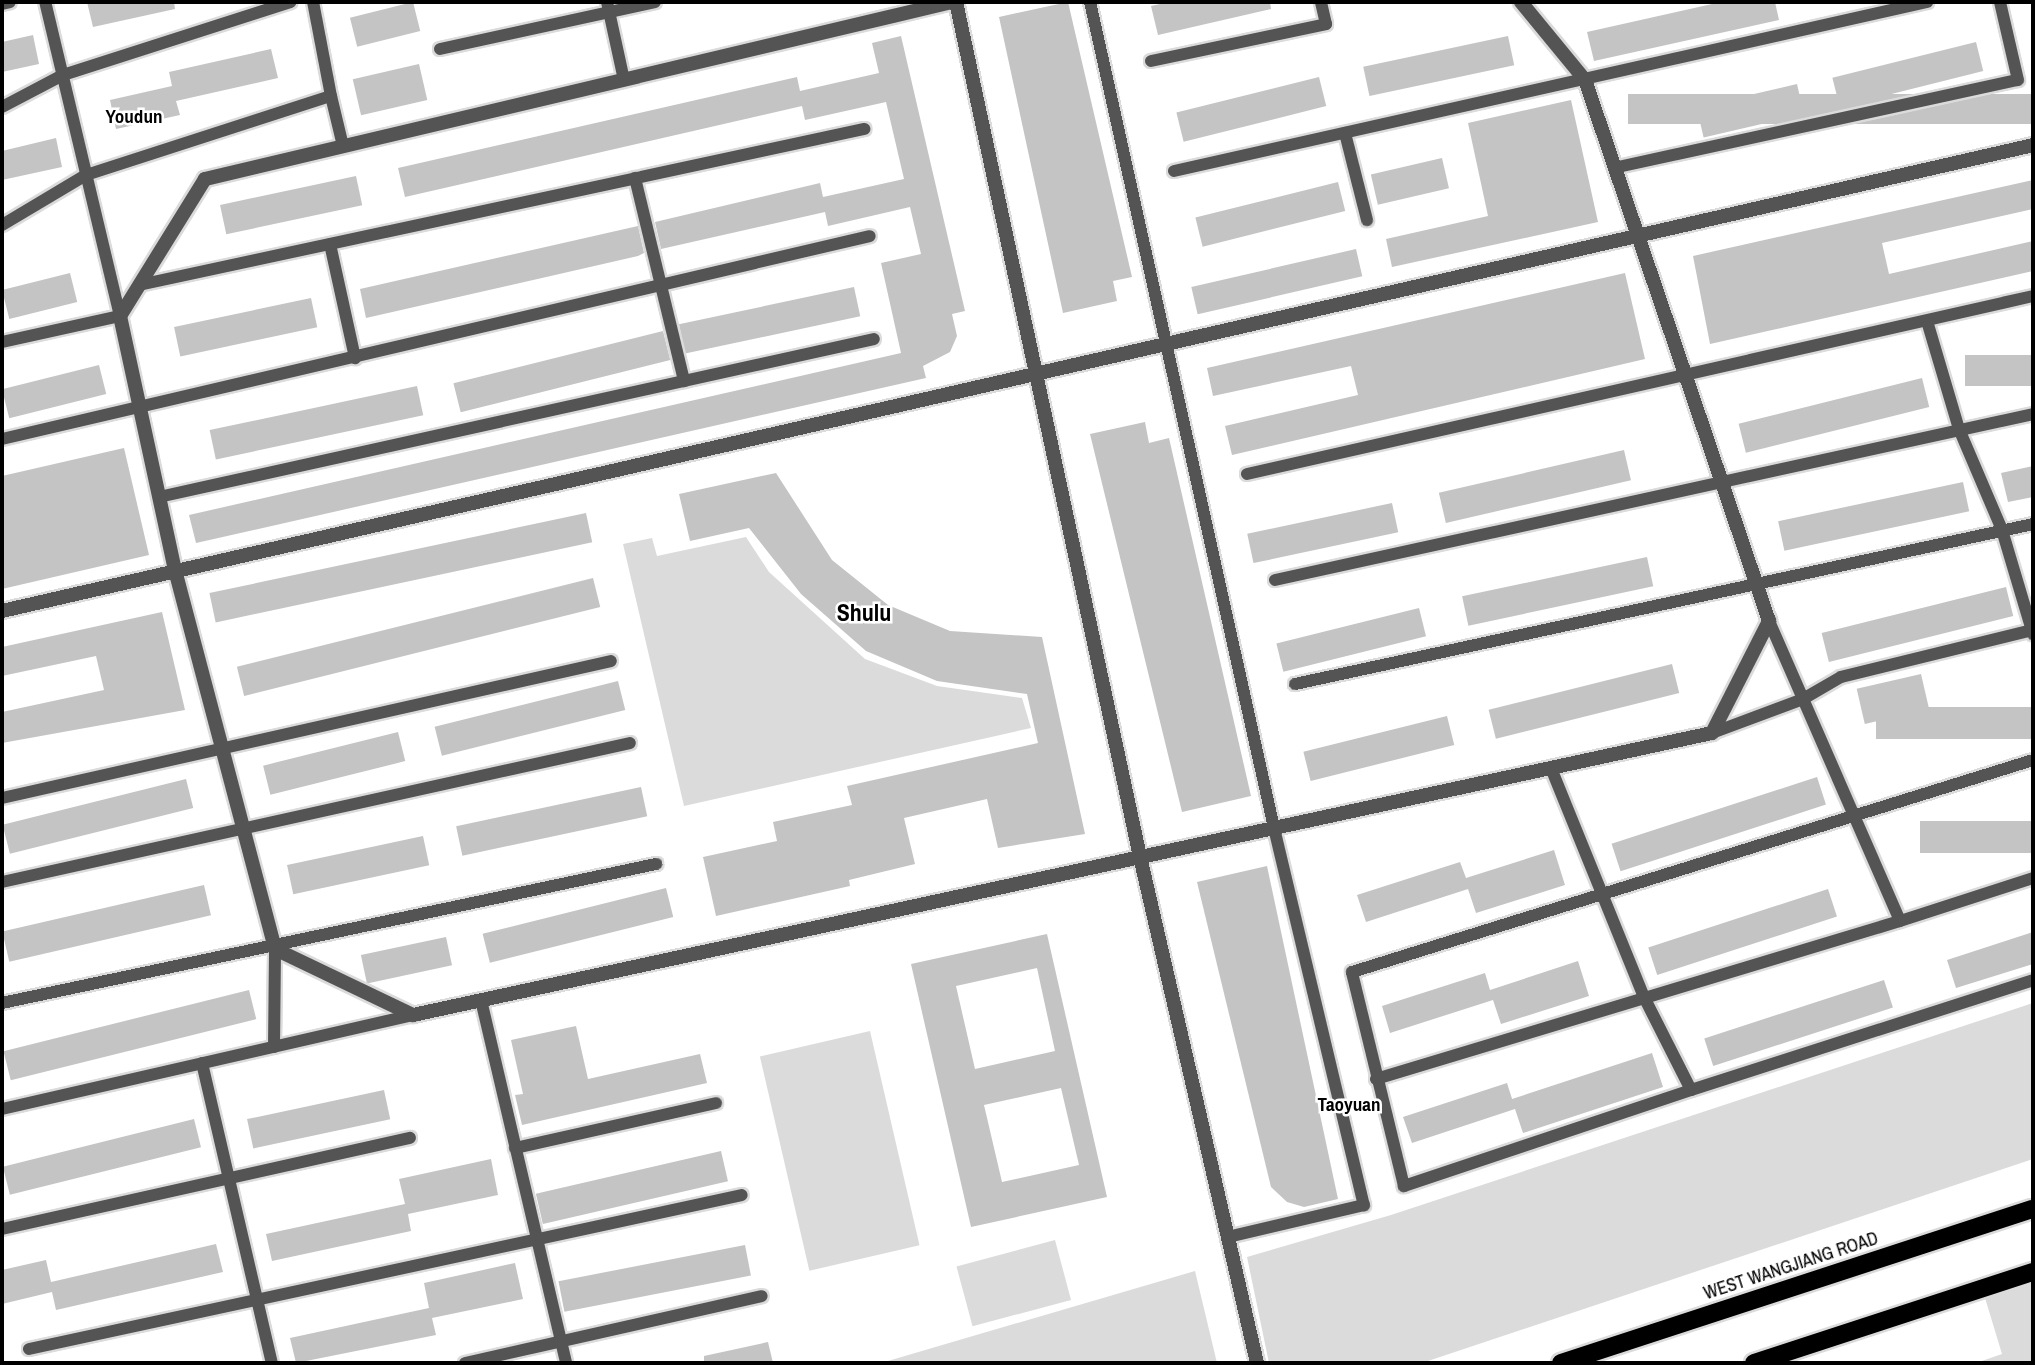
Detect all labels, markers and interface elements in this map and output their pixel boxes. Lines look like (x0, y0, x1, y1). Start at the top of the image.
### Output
district label: Youdun (106, 106, 162, 128)
district label: Shulu (837, 599, 891, 627)
district label: Taoyuan (1318, 1094, 1380, 1116)
street label: WEST WANGJIANG ROAD (1701, 1228, 1881, 1304)

